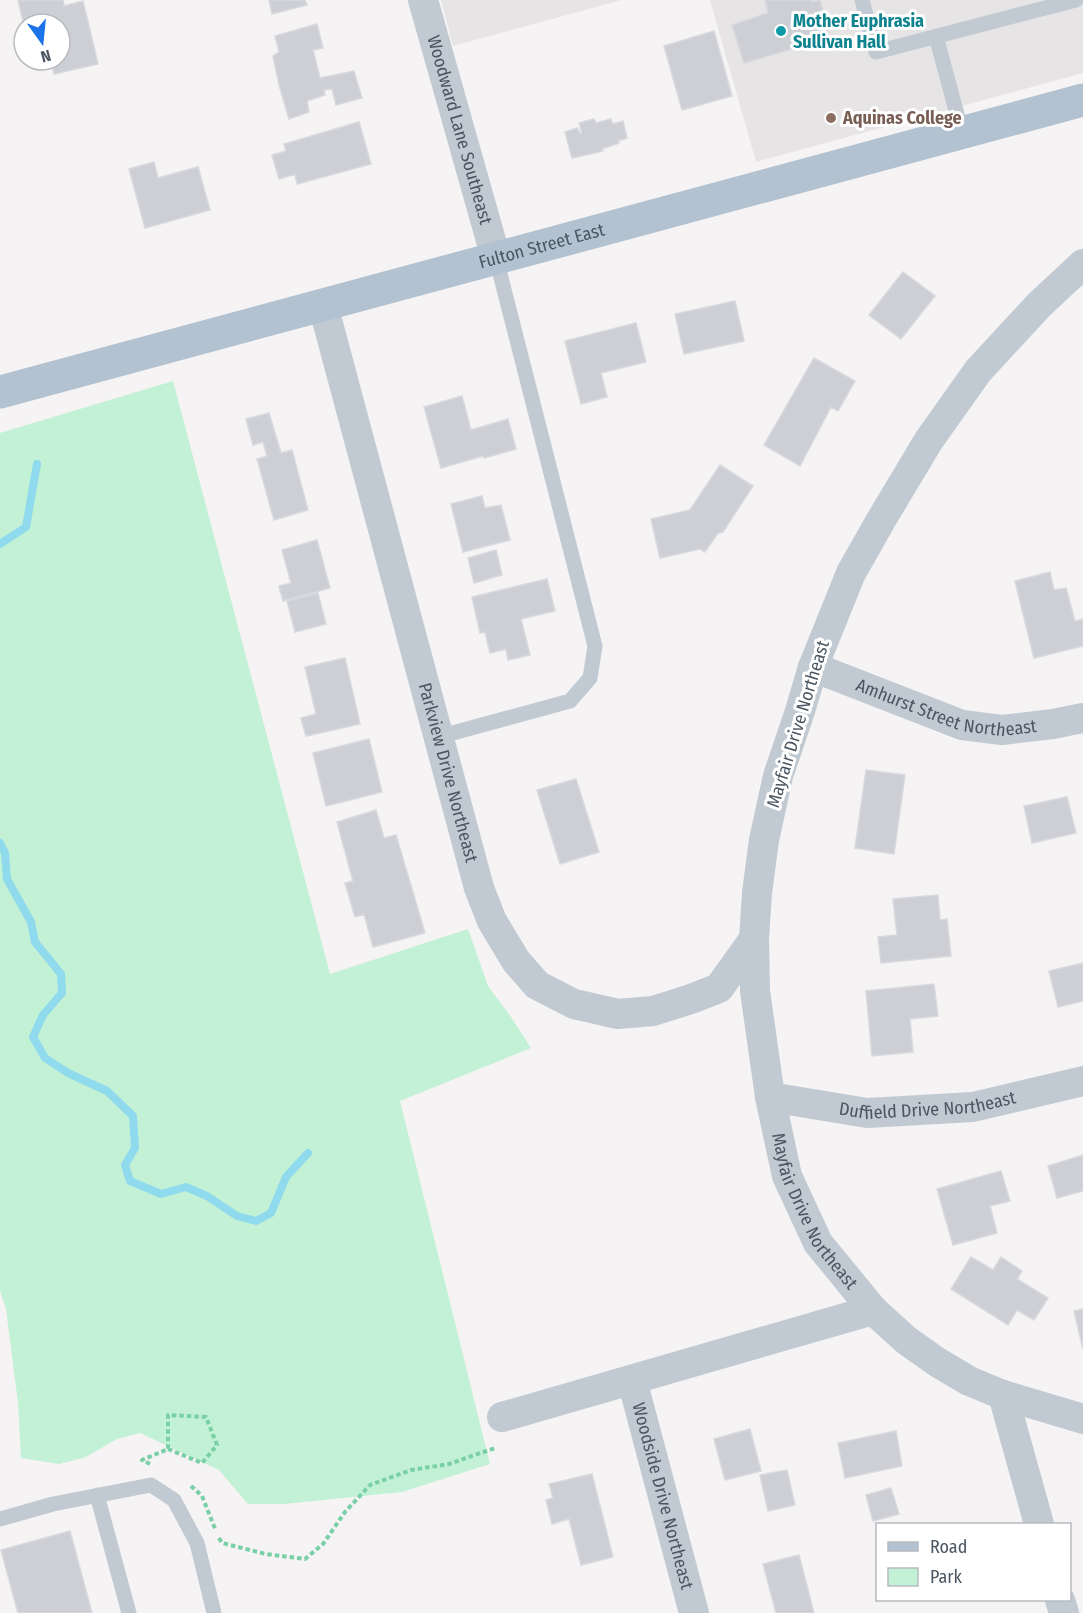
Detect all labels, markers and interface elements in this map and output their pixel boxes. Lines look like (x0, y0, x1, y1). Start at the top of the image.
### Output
place label: Mother Euphrasia Sullivan Hall (793, 10, 924, 53)
north arrow (12, 12, 72, 72)
marker: Mother Euphrasia Sullivan Hall (774, 24, 788, 38)
street label: Woodward Lane Southeast (423, 33, 497, 227)
text: N (39, 46, 53, 66)
place label: Aquinas College (842, 107, 962, 129)
marker: Aquinas College (824, 111, 838, 125)
street label: Fulton Street East (476, 218, 607, 273)
street label: Mayfair Drive Northeast (762, 638, 834, 810)
street label: Amhurst Street Northeast (853, 674, 1038, 741)
street label: Parkview Drive Northeast (414, 680, 483, 865)
street label: Duffield Drive Northeast (837, 1086, 1018, 1124)
street label: Mayfair Drive Northeast (767, 1131, 862, 1294)
street label: Woodside Drive Northeast (627, 1400, 698, 1592)
legend (876, 1523, 1071, 1601)
text: Road (930, 1536, 967, 1558)
text: Park (930, 1566, 963, 1588)

